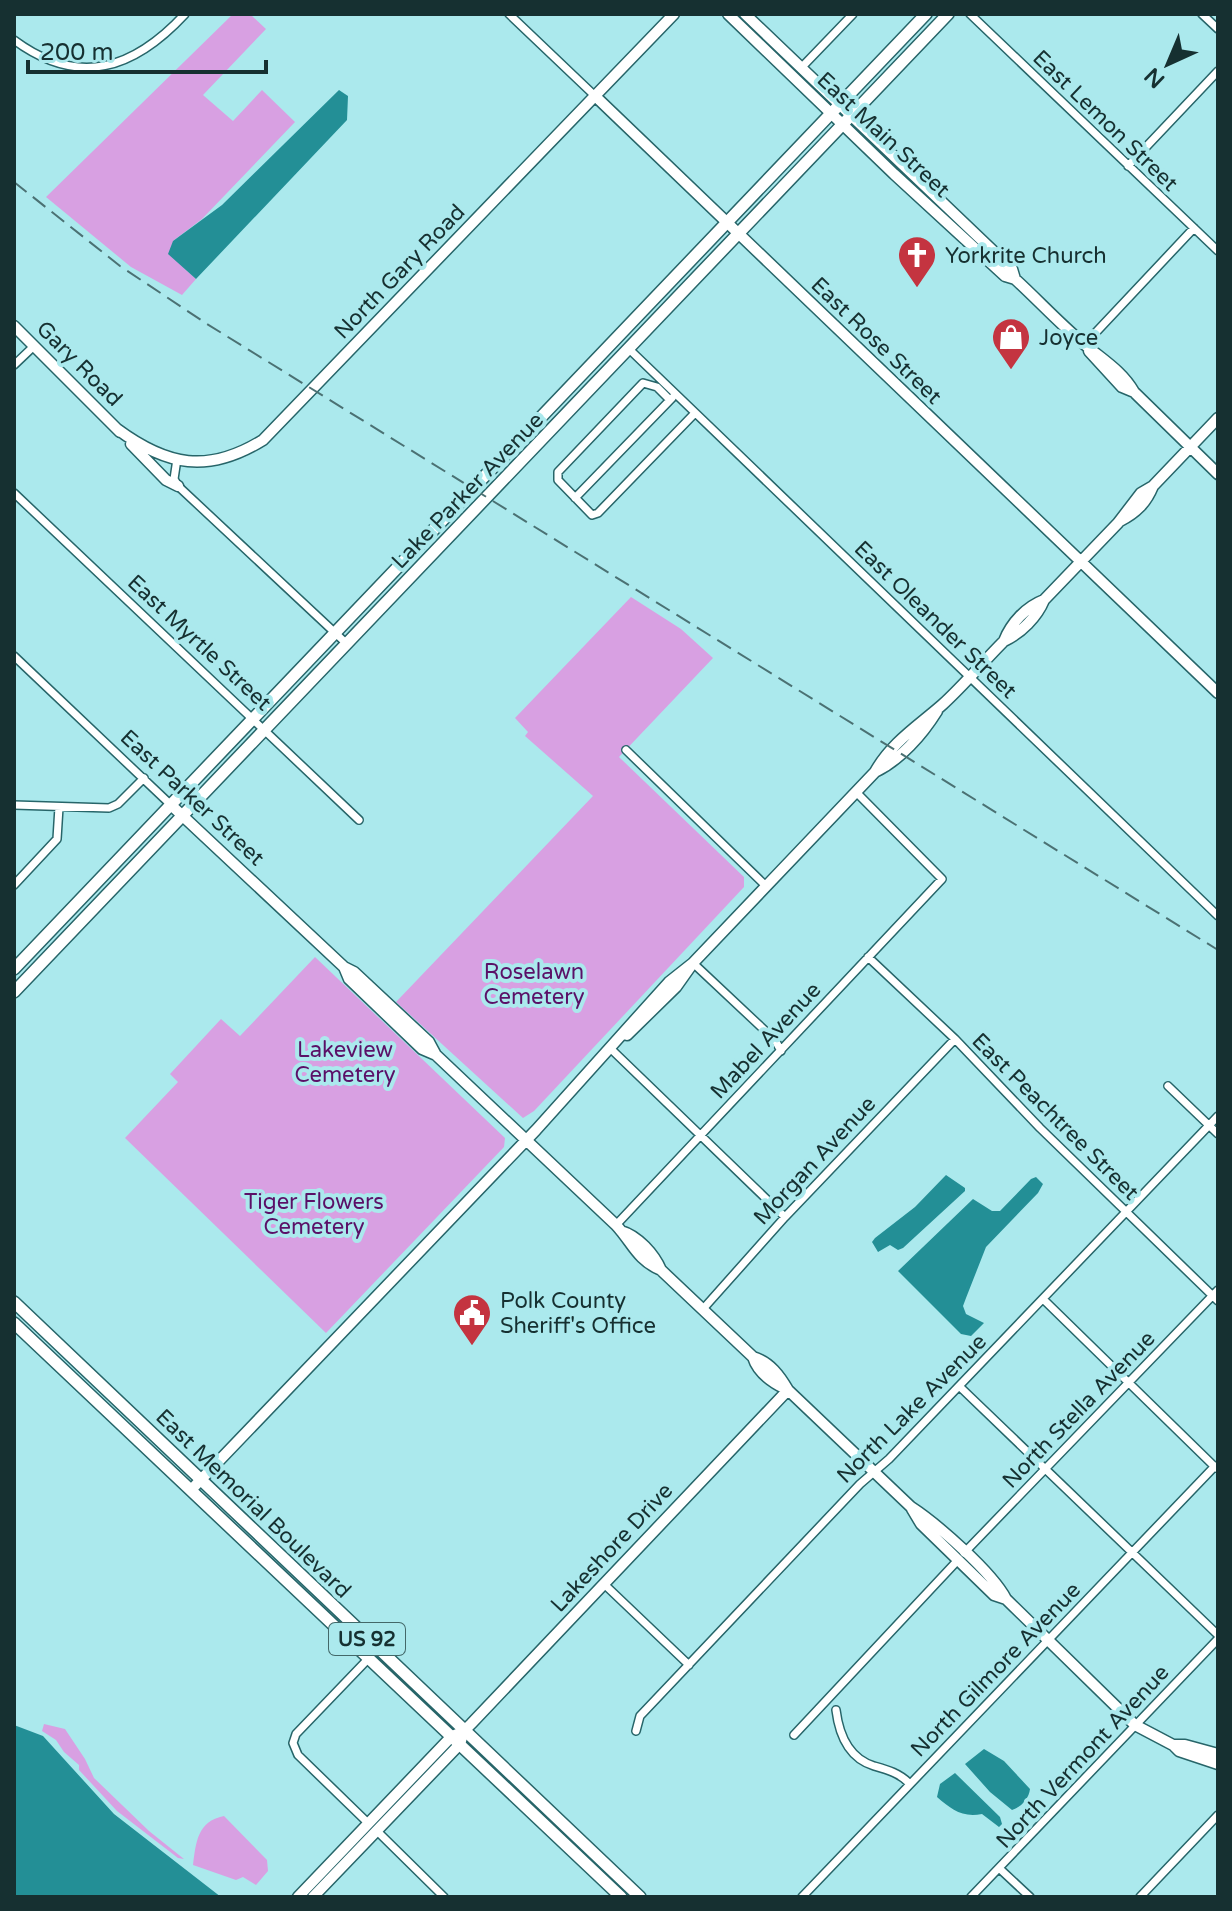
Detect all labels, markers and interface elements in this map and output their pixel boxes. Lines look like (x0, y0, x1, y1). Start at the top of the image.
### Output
scale bar (28, 24, 266, 74)
north arrow (1128, 24, 1208, 104)
text: 200 m (40, 38, 114, 67)
street label: East Lemon Street (1027, 45, 1183, 197)
text: N (1139, 62, 1170, 93)
street label: East Main Street (812, 67, 955, 203)
street label: North Gary Road (329, 199, 471, 344)
church icon: Yorkrite Church (896, 234, 938, 289)
place label: Yorkrite Church (945, 243, 1107, 269)
street label: East Rose Street (806, 272, 947, 410)
street label: Gary Road (31, 316, 127, 412)
shop icon: Joyce (990, 316, 1032, 371)
place label: Joyce (1039, 325, 1098, 351)
street label: Lake Parker Avenue (386, 407, 549, 574)
street label: East Oleander Street (849, 535, 1022, 704)
street label: East Myrtle Street (122, 569, 277, 716)
street label: East Parker Street (115, 724, 270, 871)
park label: Roselawn Cemetery (484, 959, 585, 1010)
street label: Mabel Avenue (705, 977, 826, 1104)
street label: East Peachtree Street (967, 1028, 1144, 1205)
park label: Lakeview Cemetery (295, 1037, 396, 1088)
street label: Morgan Avenue (748, 1091, 881, 1230)
park label: Tiger Flowers Cemetery (244, 1189, 384, 1240)
place label: Polk County Sheriff's Office (500, 1288, 656, 1339)
public building icon: Polk County Sheriff's Office (451, 1292, 493, 1347)
street label: North Stella Avenue (997, 1326, 1160, 1494)
street label: North Lake Avenue (832, 1329, 992, 1489)
street label: East Memorial Boulevard (150, 1404, 356, 1604)
street label: Lakeshore Drive (545, 1478, 678, 1618)
street label: North Gilmore Avenue (905, 1577, 1086, 1762)
road number: US 92 (329, 1623, 405, 1655)
street label: North Vermont Avenue (991, 1660, 1174, 1854)

